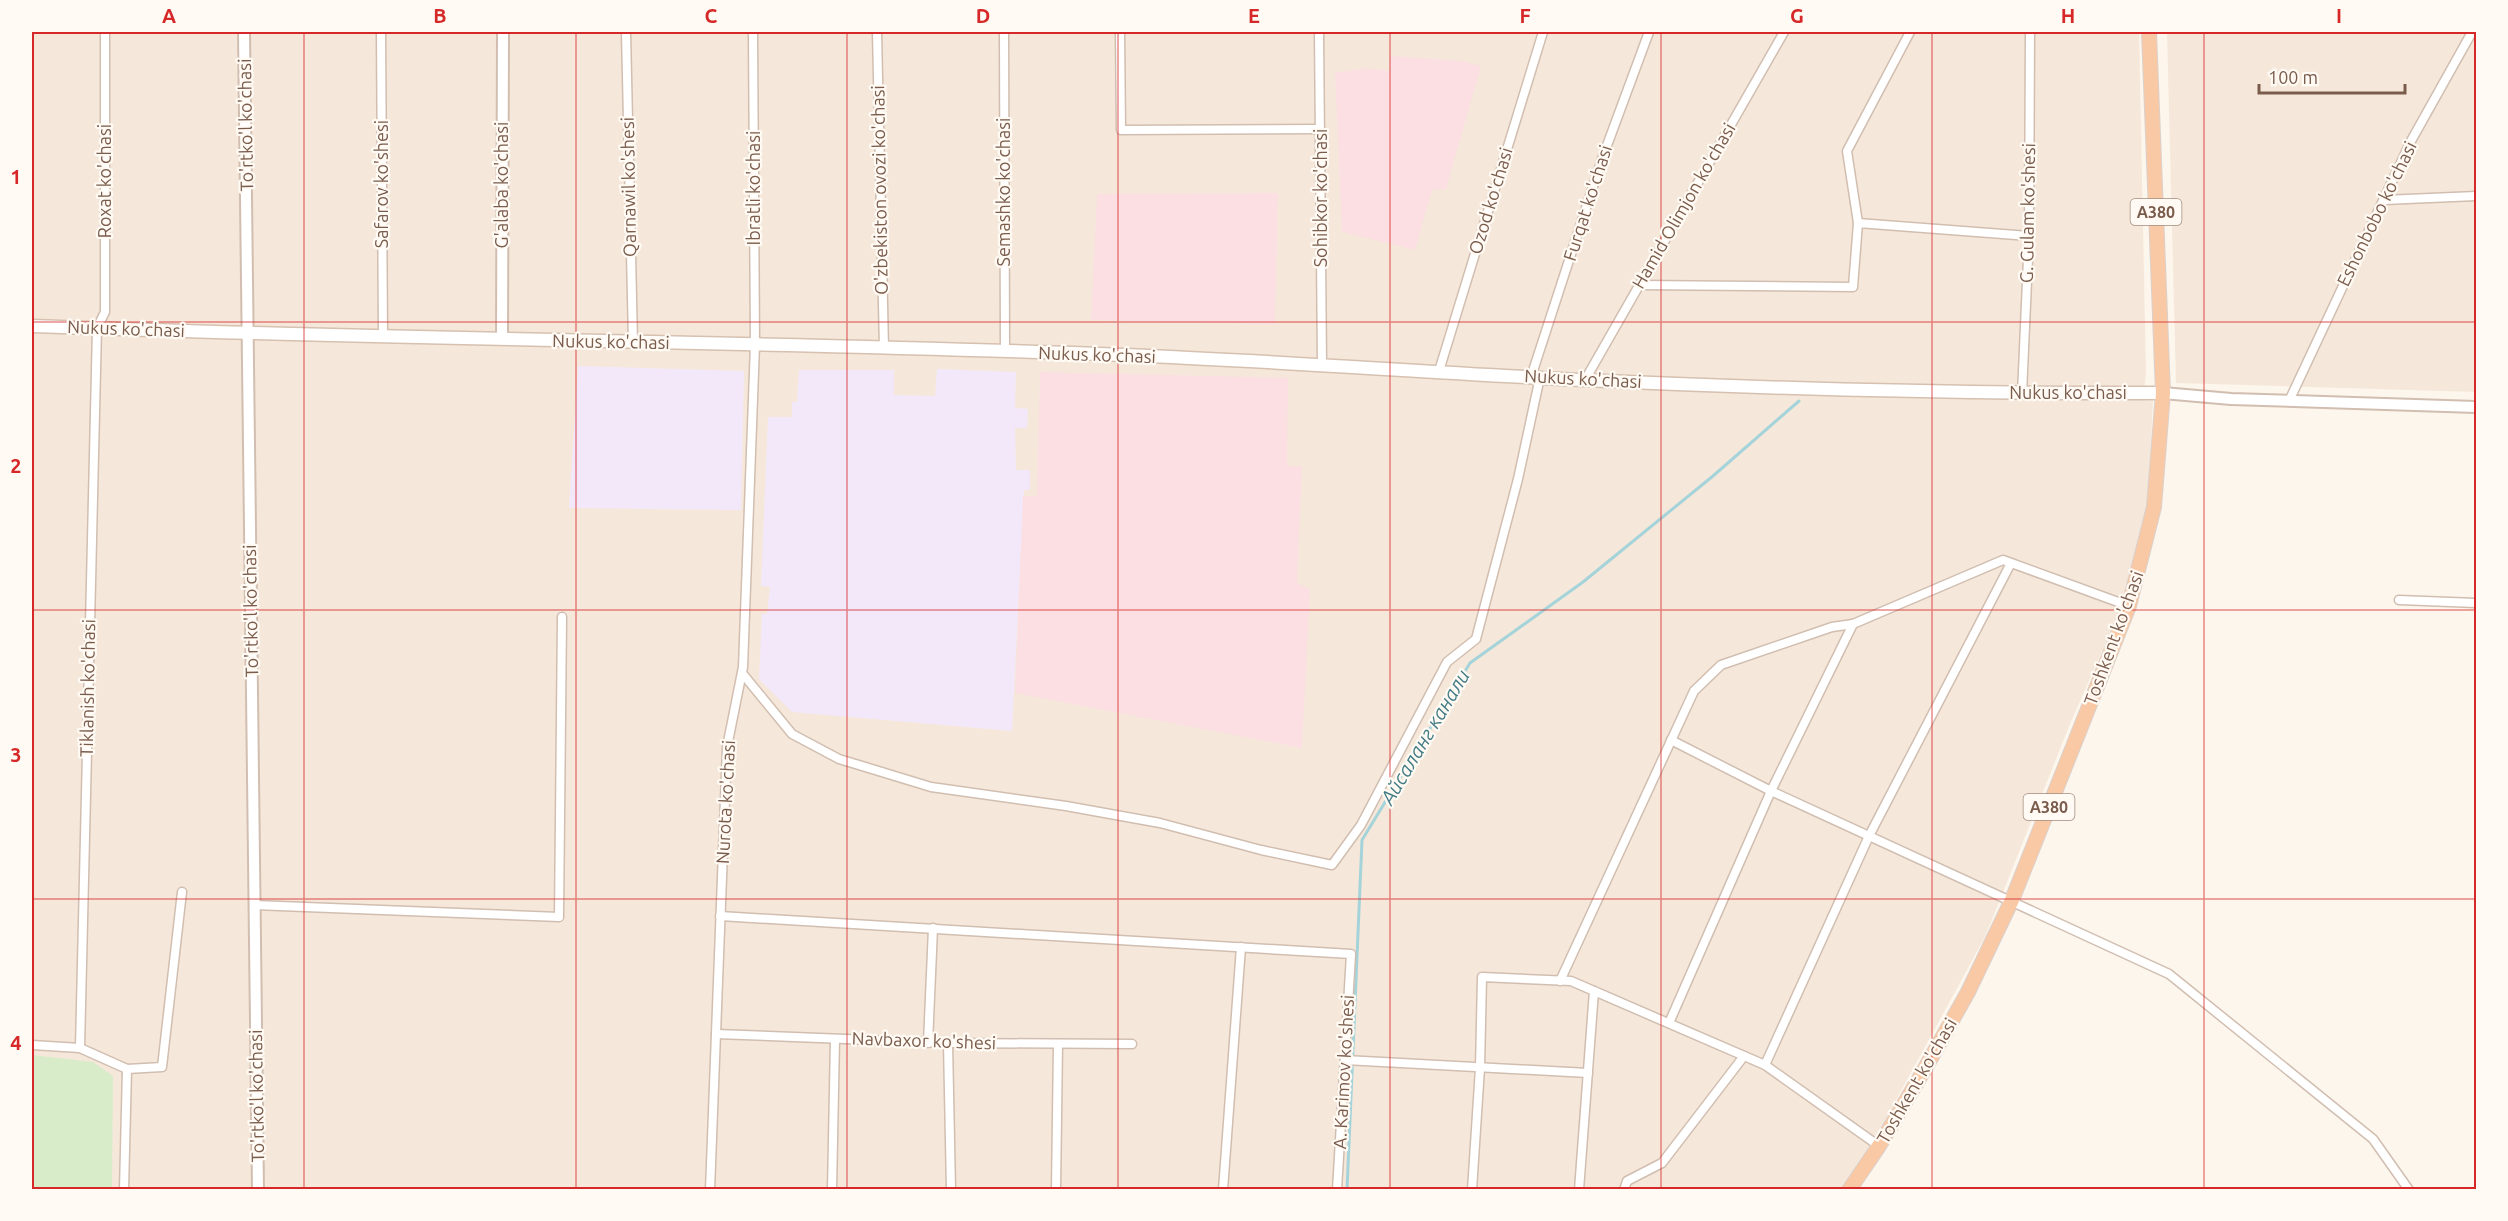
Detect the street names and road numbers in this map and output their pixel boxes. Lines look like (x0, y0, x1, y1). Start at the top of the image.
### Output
street label: To'rtko'l ko'chasi (234, 58, 256, 192)
street label: O'zbekiston ovozi ko'chasi (867, 85, 891, 295)
street label: Qarnawil ko'shesi (617, 117, 640, 257)
street label: Semashko ko'chasi (993, 118, 1013, 266)
street label: Hamid Olimjon ko'chasi (1628, 119, 1739, 292)
street label: Safarov ko'shesi (371, 120, 391, 248)
street label: G'alaba ko'chasi (491, 122, 511, 248)
street label: Roxat ko'chasi (94, 124, 114, 238)
street label: Sohibkor ko'chasi (1310, 129, 1330, 267)
street label: Ibratli ko'chasi (743, 131, 763, 245)
street label: Eshonbobo ko'chasi (2332, 138, 2420, 289)
street label: Furqat ko'chasi (1559, 142, 1615, 263)
street label: G. Gulam ko'shesi (2016, 143, 2038, 283)
street label: Ozod ko'chasi (1464, 145, 1516, 256)
road number: A380 (2130, 199, 2182, 225)
street label: Nukus ko'chasi (67, 316, 185, 340)
street label: Nukus ko'chasi (552, 330, 670, 352)
street label: Nukus ko'chasi (1038, 342, 1156, 366)
street label: Nukus ko'chasi (1524, 365, 1642, 391)
street label: Nukus ko'chasi (2009, 382, 2127, 402)
street label: To'rtko'l ko'chasi (239, 544, 261, 678)
street label: Toshkent ko'chasi (2080, 568, 2147, 707)
street label: Tiklanish ko'chasi (76, 619, 98, 757)
street label: Nurota ko'chasi (712, 739, 738, 864)
road number: A380 (2024, 794, 2074, 820)
street label: A. Karimov ko'shesi (1329, 994, 1357, 1150)
street label: Toshkent ko'chasi (1872, 1014, 1960, 1147)
street label: Navbaxor ko'shesi (852, 1027, 997, 1053)
street label: To'rtko'l ko'chasi (245, 1029, 267, 1163)

